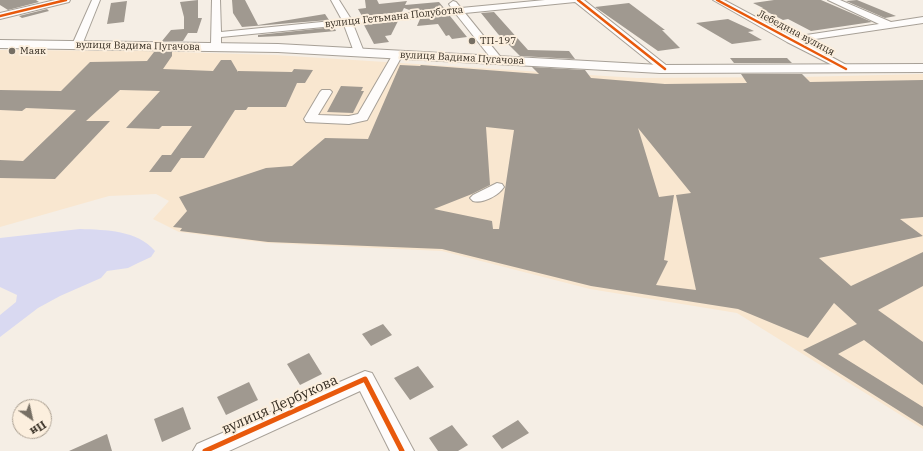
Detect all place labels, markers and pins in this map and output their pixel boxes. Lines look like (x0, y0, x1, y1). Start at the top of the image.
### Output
place label: ТП-197 (480, 35, 516, 47)
marker: ТП-197 (467, 36, 477, 46)
place label: Маяк (20, 45, 46, 57)
marker: Маяк (7, 46, 17, 56)

